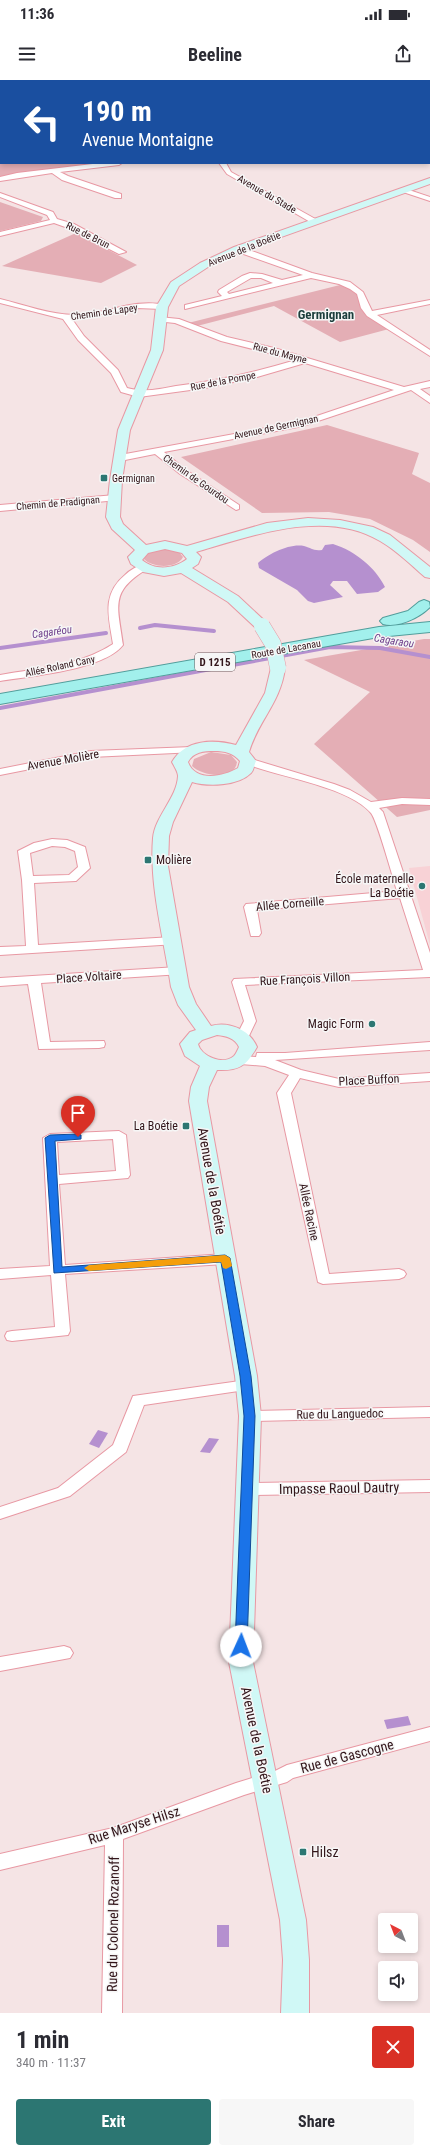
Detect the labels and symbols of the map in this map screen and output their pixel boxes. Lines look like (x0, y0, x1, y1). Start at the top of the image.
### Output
street label: Avenue du Stade (236, 173, 298, 215)
street label: Rue de Brun (64, 220, 112, 250)
street label: Avenue de la Boétie (206, 229, 282, 269)
street label: Chemin de Lapey (70, 302, 138, 322)
district label: Germignan (298, 307, 354, 322)
street label: Rue du Mayne (252, 341, 308, 366)
street label: Rue de la Pompe (190, 369, 257, 393)
street label: Avenue de Germignan (233, 413, 319, 441)
street label: Chemin de Gourdou (161, 452, 231, 506)
marker: Germignan (99, 473, 109, 483)
place label: Germignan (112, 473, 155, 484)
street label: Chemin de Pradignan (16, 494, 100, 512)
water label: Cagaréou (31, 623, 73, 641)
water label: Cagaraou (373, 631, 415, 651)
street label: Route de Lacanau (250, 637, 322, 661)
street label: Allée Roland Cany (24, 653, 96, 679)
road number: D 1215 (195, 653, 235, 671)
street label: Avenue Molière (26, 747, 100, 773)
place label: Molière (156, 853, 192, 867)
marker: Molière (143, 855, 153, 865)
place label: École maternelle La Boétie (335, 871, 414, 900)
marker: École maternelle La Boétie (417, 881, 427, 891)
street label: Allée Corneille (255, 894, 325, 914)
street label: Place Voltaire (56, 968, 123, 986)
street label: Rue François Villon (259, 970, 351, 988)
place label: Magic Form (308, 1017, 364, 1031)
marker: Magic Form (367, 1019, 377, 1029)
street label: Place Buffon (338, 1071, 400, 1089)
pin (61, 1096, 95, 1137)
place label: La Boétie (134, 1119, 178, 1133)
marker: La Boétie (181, 1121, 191, 1131)
street label: Avenue de la Boétie (195, 1126, 229, 1236)
street label: Allée Racine (296, 1182, 322, 1242)
street label: Rue du Languedoc (296, 1406, 384, 1422)
street label: Impasse Raoul Dautry (279, 1479, 399, 1497)
position arrow (220, 1625, 262, 1667)
street label: Avenue de la Boétie (238, 1685, 276, 1795)
street label: Rue de Gascogne (299, 1736, 396, 1776)
street label: Rue Maryse Hilsz (86, 1803, 182, 1847)
place label: Hilsz (311, 1844, 339, 1860)
marker: Hilsz (298, 1847, 308, 1857)
street label: Rue du Colonel Rozanoff (104, 1855, 122, 1992)
north arrow (378, 1913, 418, 1953)

